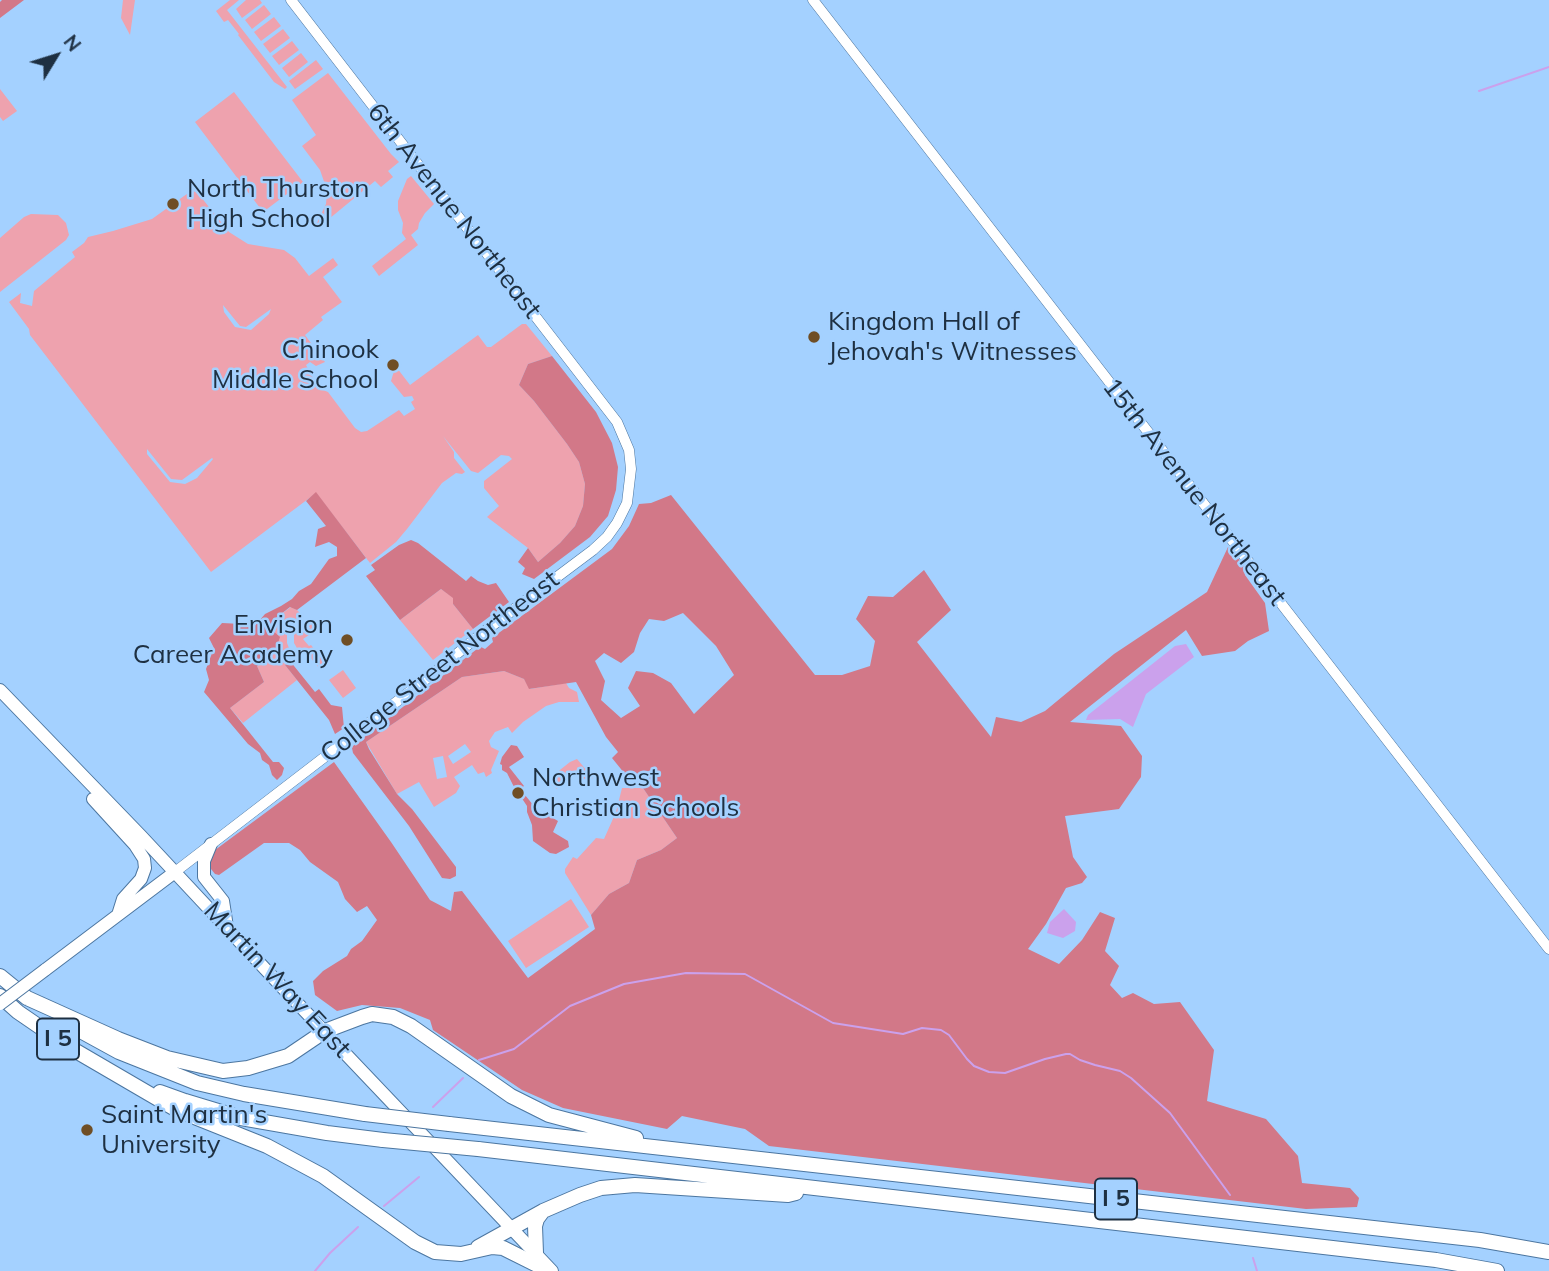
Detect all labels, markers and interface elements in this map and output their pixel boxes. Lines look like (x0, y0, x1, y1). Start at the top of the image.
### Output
north arrow (21, 21, 91, 91)
text: N (59, 30, 86, 56)
street label: 6th Avenue Northeast (360, 97, 548, 325)
place label: North Thurston High School (187, 173, 370, 234)
marker: North Thurston High School (165, 196, 181, 212)
place label: Kingdom Hall of Jehovah's Witnesses (828, 306, 1077, 368)
marker: Kingdom Hall of Jehovah's Witnesses (806, 329, 822, 345)
place label: Chinook Middle School (212, 334, 379, 396)
marker: Chinook Middle School (385, 357, 401, 373)
street label: 15th Avenue Northeast (1096, 372, 1292, 612)
street label: College Street Northeast (315, 564, 565, 770)
place label: Envision Career Academy (133, 609, 333, 670)
marker: Envision Career Academy (339, 632, 355, 648)
place label: Northwest Christian Schools (532, 762, 739, 824)
marker: Northwest Christian Schools (510, 785, 526, 801)
street label: Martin Way East (197, 896, 357, 1064)
road number: I 5 (37, 1018, 79, 1059)
place label: Saint Martin's University (101, 1099, 267, 1160)
marker: Saint Martin's University (79, 1122, 95, 1138)
road number: I 5 (1095, 1178, 1137, 1219)

